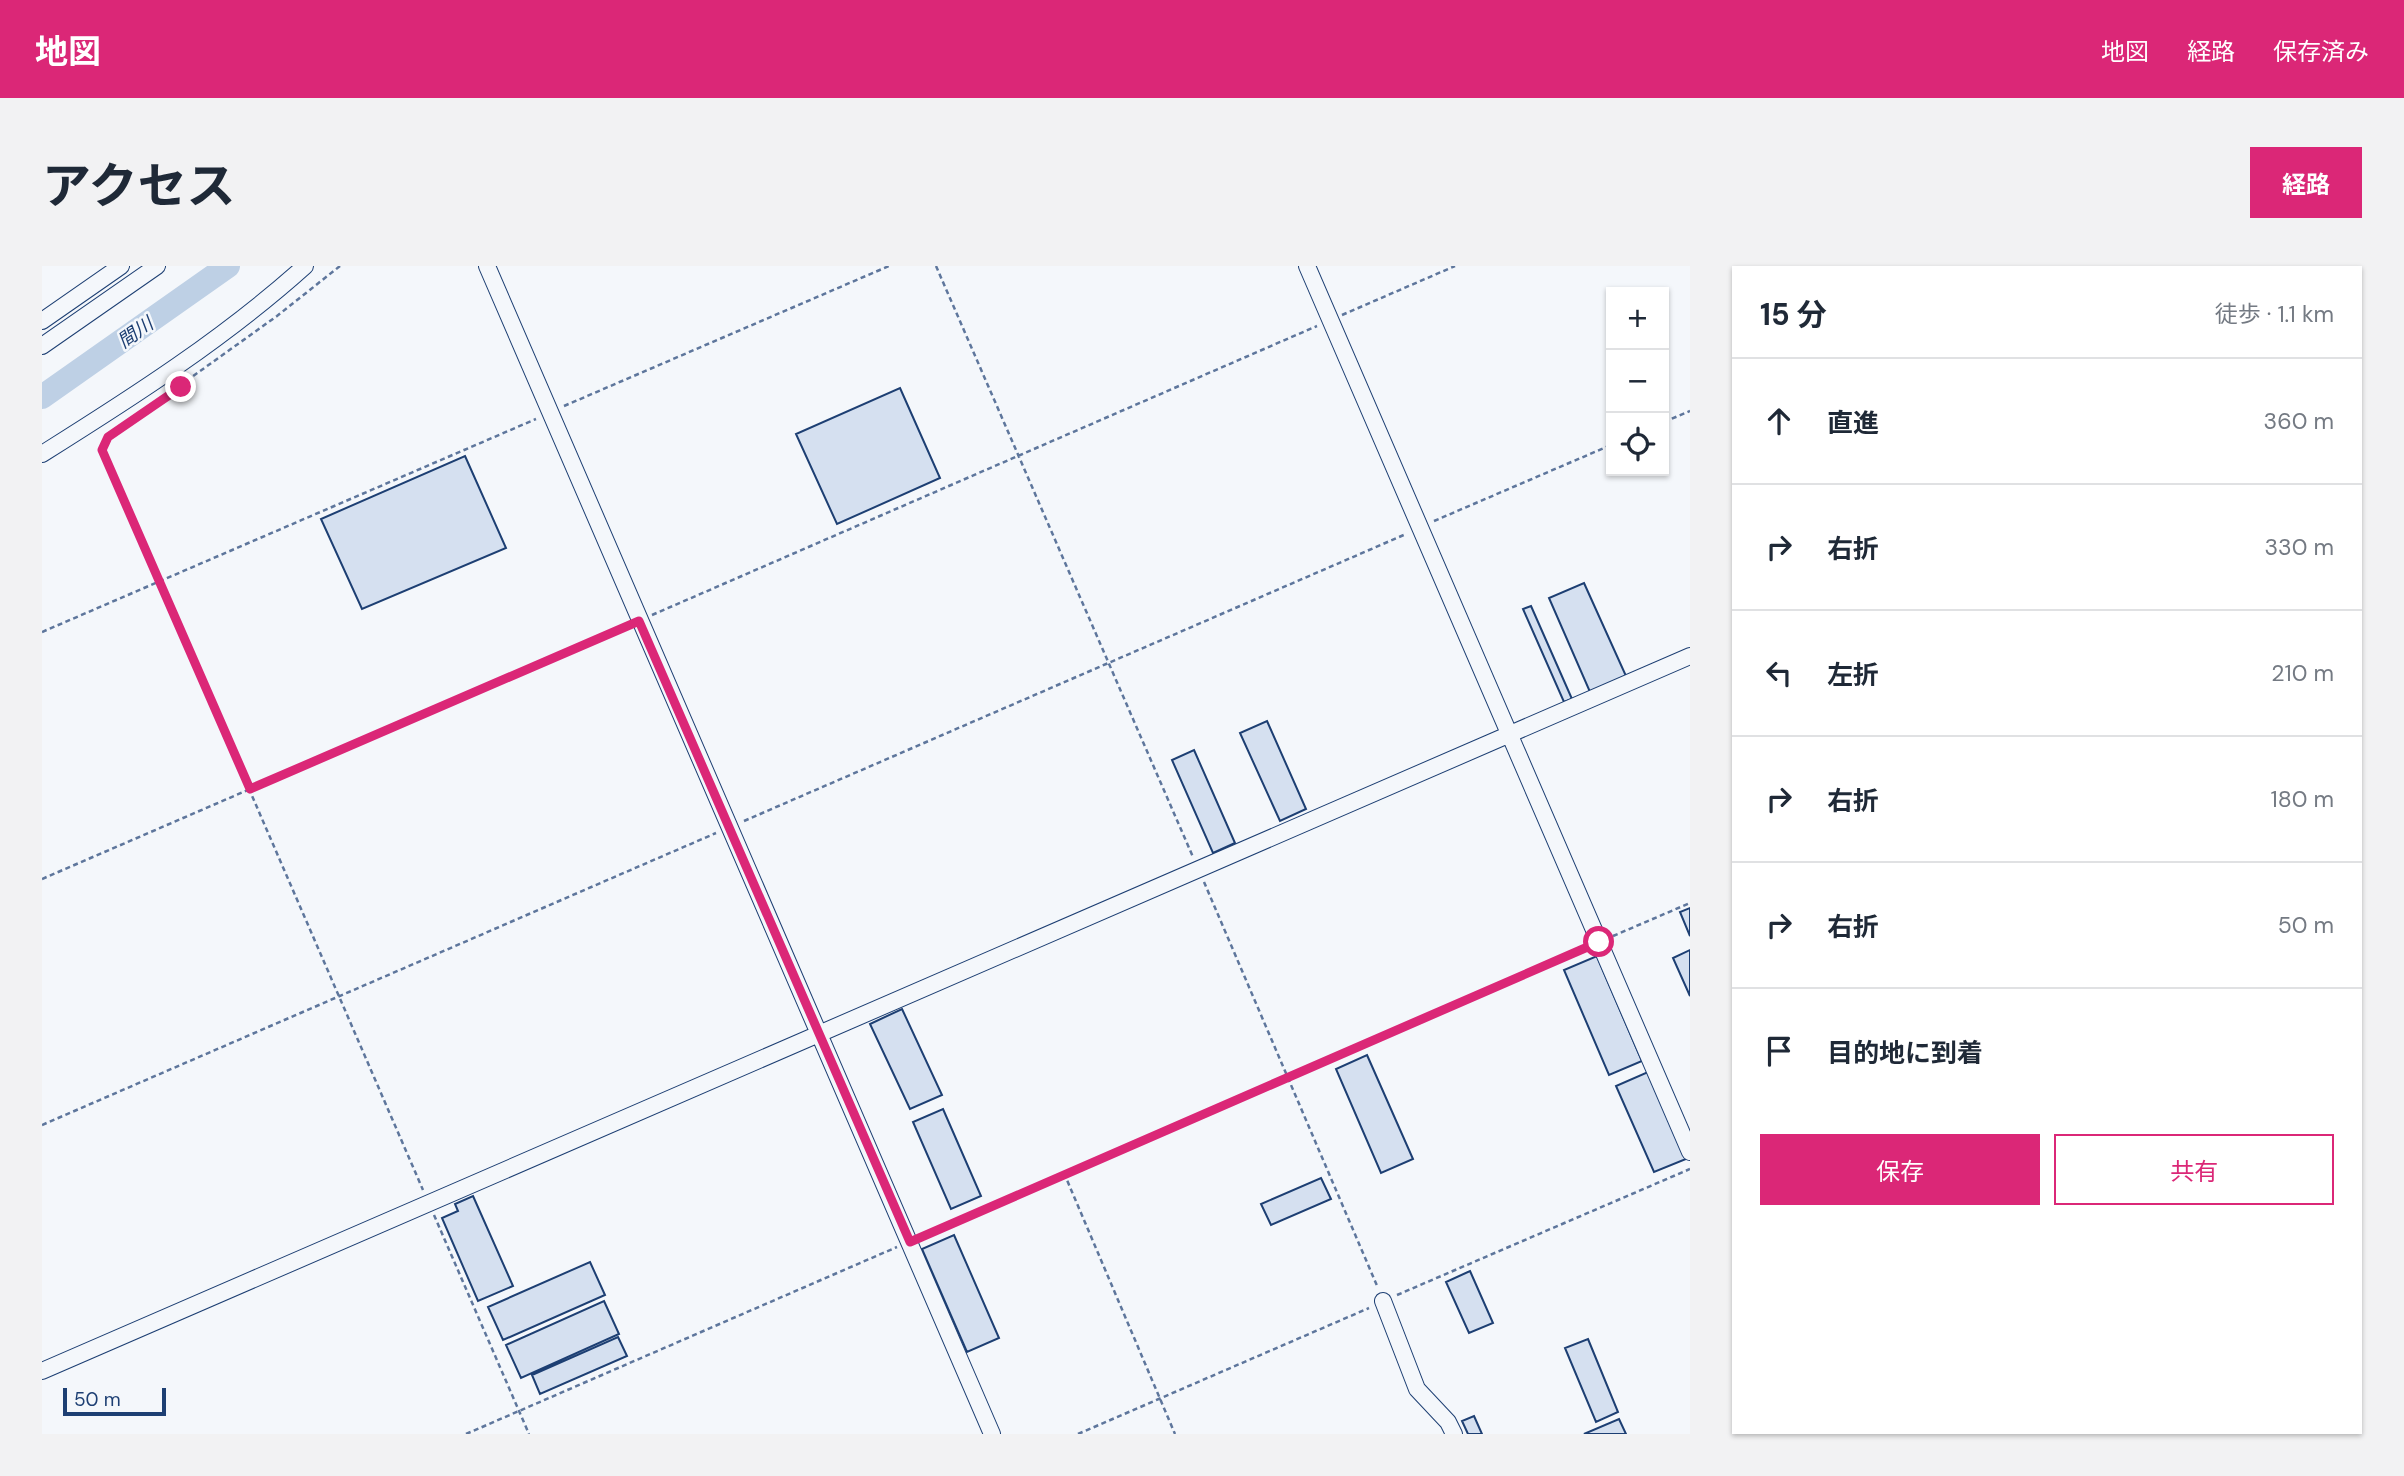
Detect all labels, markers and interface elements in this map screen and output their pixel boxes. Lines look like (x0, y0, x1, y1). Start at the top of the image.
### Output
text: 地図 (35, 30, 101, 73)
text: 地図 (2101, 36, 2149, 67)
text: 経路 (2187, 36, 2235, 67)
text: 保存済み (2273, 36, 2369, 67)
button: 経路 (2250, 147, 2362, 218)
text: アクセス (42, 154, 236, 218)
map controls (1606, 287, 1669, 476)
button: + (1606, 287, 1669, 350)
text: 15 分 (1760, 295, 1827, 334)
text: 徒歩 · 1.1 km (2215, 299, 2334, 329)
water label: 間川 (113, 310, 160, 354)
button: − (1606, 350, 1669, 413)
route end (165, 371, 196, 402)
icon: ahead (1760, 402, 1798, 440)
text: 直進 (1827, 406, 1879, 440)
text: 360 m (2264, 406, 2334, 436)
button: locate (1606, 413, 1669, 476)
icon: right (1760, 528, 1798, 566)
text: 右折 (1827, 532, 1879, 566)
text: 330 m (2264, 532, 2334, 562)
icon: left (1760, 654, 1798, 692)
text: 左折 (1827, 658, 1879, 692)
text: 210 m (2271, 658, 2334, 688)
icon: right (1760, 780, 1798, 818)
text: 右折 (1827, 784, 1879, 818)
text: 180 m (2270, 784, 2334, 814)
icon: right (1760, 906, 1798, 944)
text: 右折 (1827, 910, 1879, 944)
text: 50 m (2278, 910, 2334, 940)
route start (1583, 926, 1614, 957)
icon: arrive (1760, 1032, 1798, 1070)
text: 目的地に到着 (1827, 1036, 1983, 1070)
button: 保存 (1760, 1134, 2040, 1205)
button: 共有 (2054, 1134, 2334, 1205)
scale bar (63, 1385, 166, 1417)
text: 50 m (74, 1387, 121, 1412)

